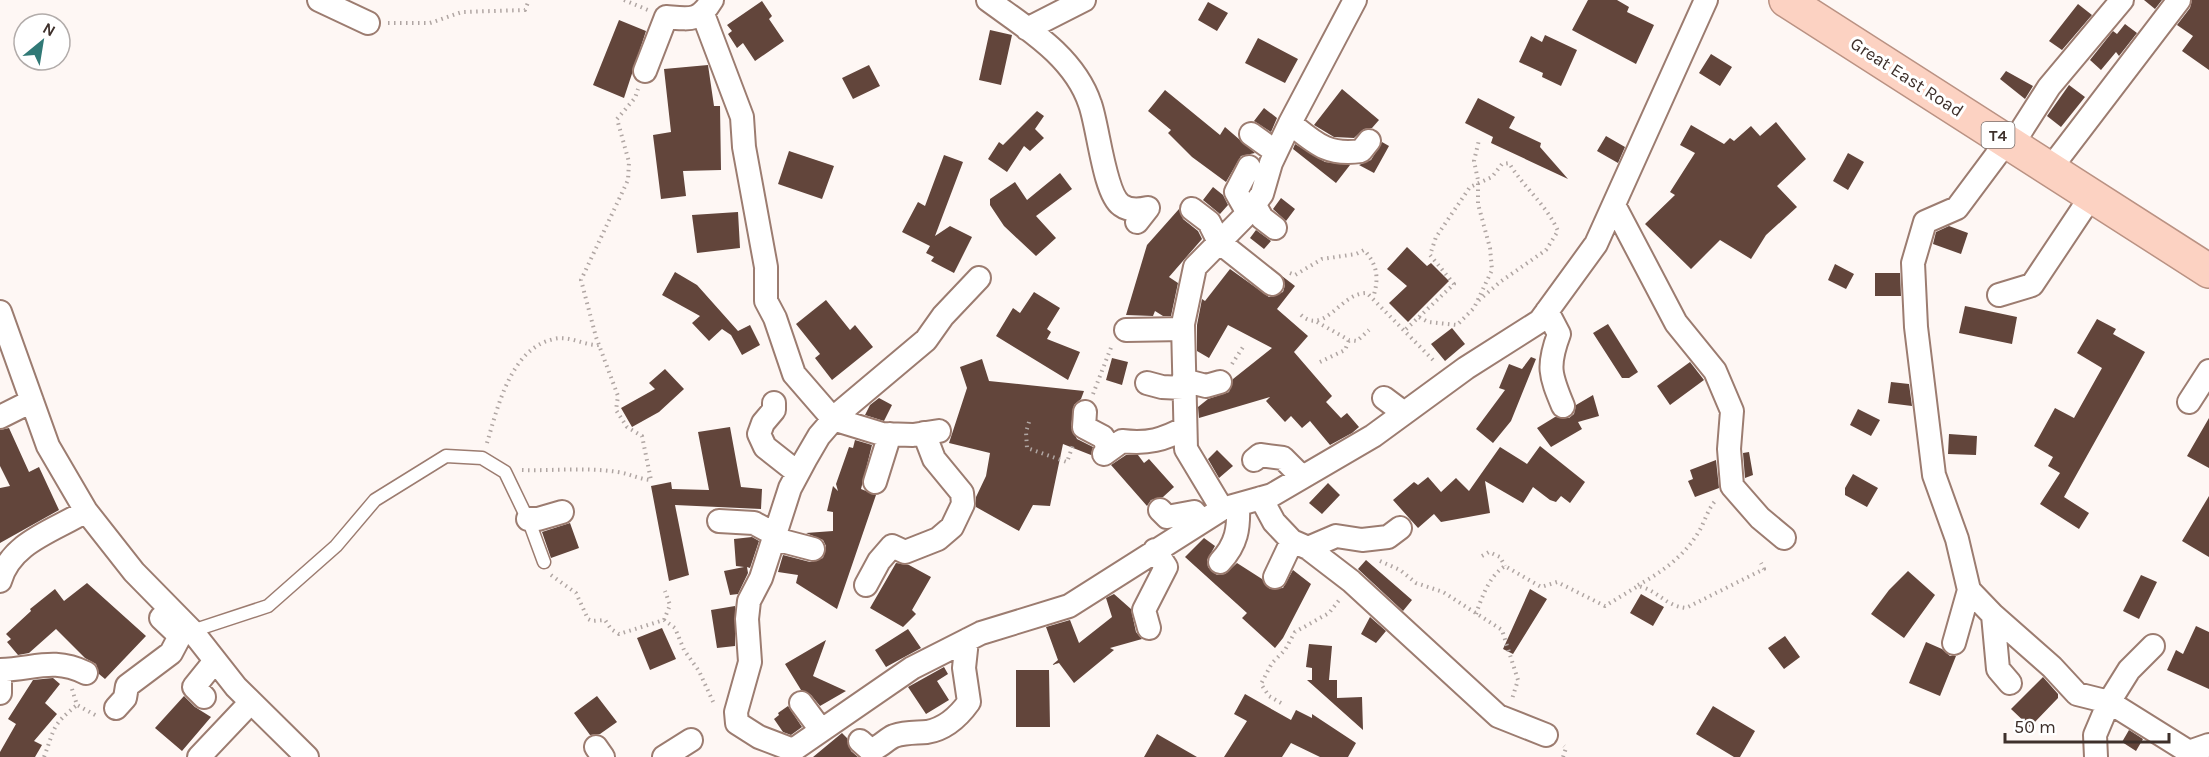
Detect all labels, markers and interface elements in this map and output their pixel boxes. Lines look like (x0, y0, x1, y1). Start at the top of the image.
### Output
north arrow (12, 12, 72, 72)
text: N (40, 18, 59, 41)
street label: Great East Road (1846, 32, 1968, 122)
road number: T4 (1982, 122, 2014, 148)
scale bar (2005, 706, 2168, 744)
text: 50 m (2014, 716, 2056, 738)

